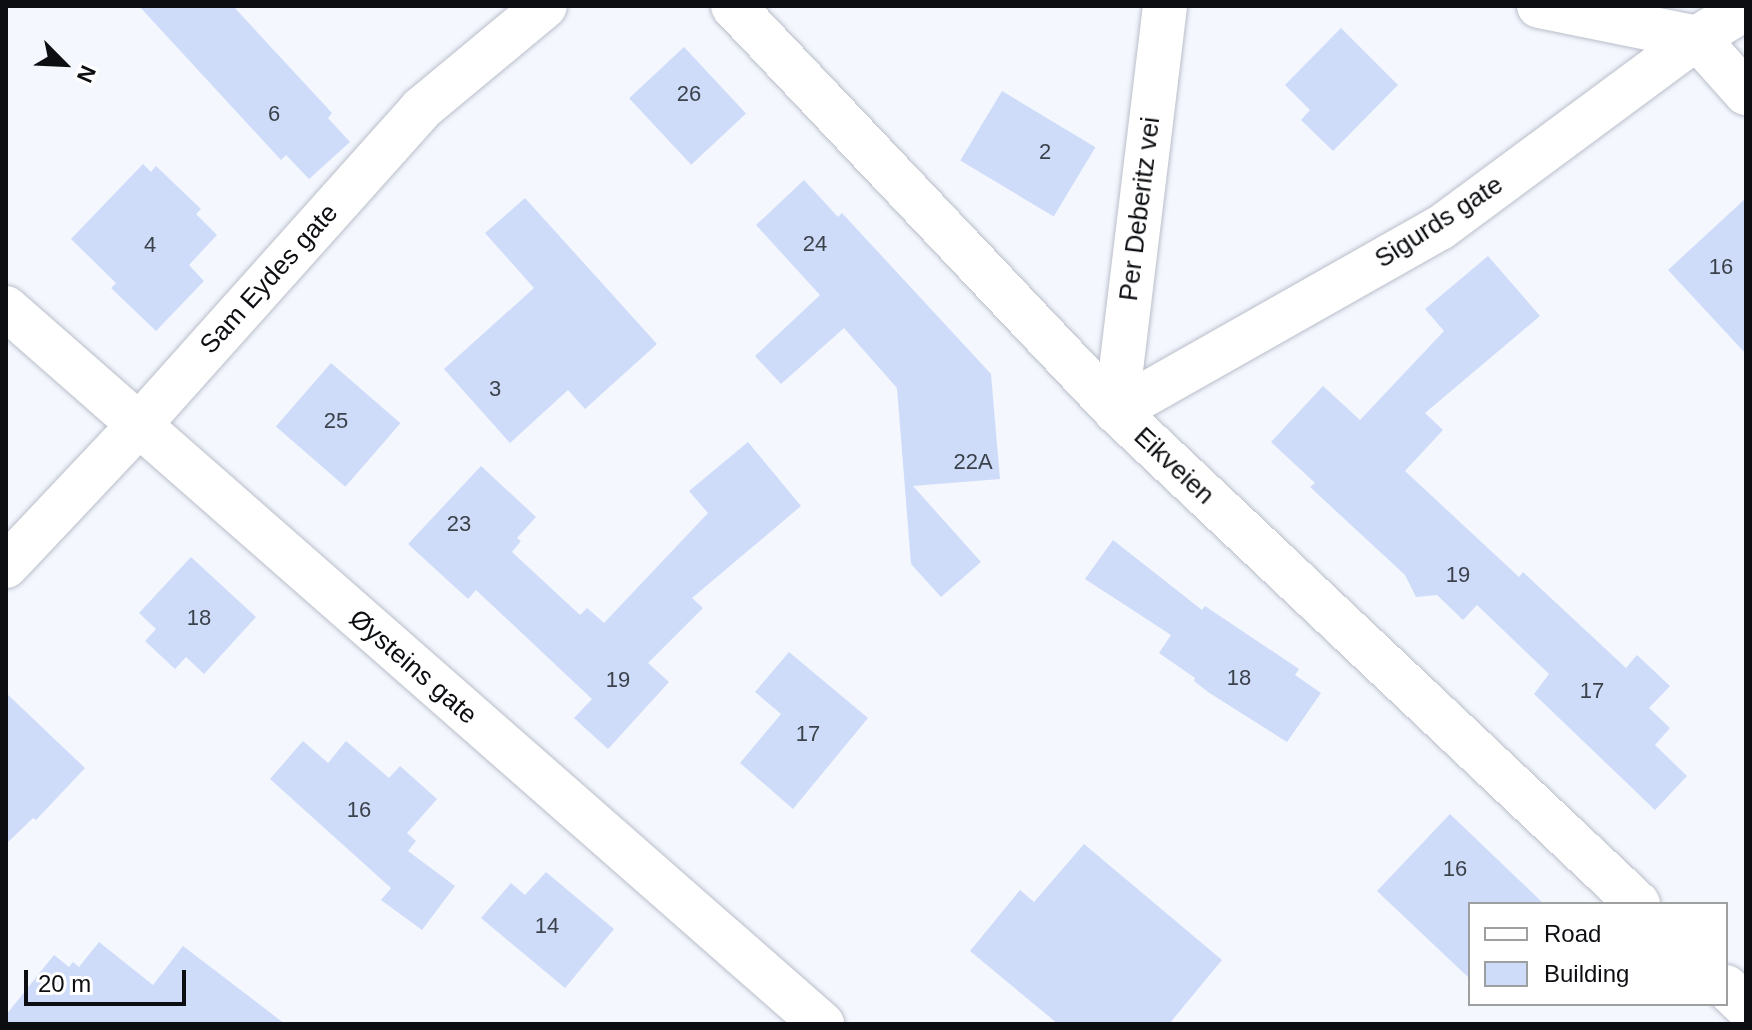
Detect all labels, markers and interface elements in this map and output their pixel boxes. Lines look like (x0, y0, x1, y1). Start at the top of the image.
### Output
north arrow (24, 24, 104, 104)
text: N (72, 62, 101, 86)
house number: 26 (677, 81, 701, 107)
house number: 6 (268, 101, 280, 127)
street label: Per Deberitz vei (1113, 115, 1167, 303)
house number: 2 (1039, 139, 1051, 165)
street label: Sigurds gate (1369, 169, 1509, 275)
street label: Sam Eydes gate (194, 198, 344, 360)
house number: 24 (803, 231, 827, 257)
house number: 4 (144, 232, 156, 258)
house number: 16 (1709, 254, 1733, 280)
house number: 3 (489, 376, 501, 402)
house number: 25 (324, 408, 348, 434)
street label: Eikveien (1127, 421, 1221, 511)
house number: 22A (953, 449, 993, 475)
house number: 23 (447, 511, 471, 537)
house number: 19 (1446, 562, 1470, 588)
street label: Øysteins gate (343, 603, 483, 731)
house number: 18 (187, 605, 211, 631)
house number: 18 (1227, 665, 1251, 691)
house number: 19 (606, 667, 630, 693)
house number: 17 (1580, 678, 1604, 704)
house number: 17 (796, 721, 820, 747)
house number: 16 (347, 797, 371, 823)
house number: 16 (1443, 856, 1467, 882)
legend (1468, 902, 1728, 1006)
house number: 14 (535, 913, 559, 939)
text: Road (1544, 920, 1601, 947)
scale bar (28, 954, 190, 1004)
text: Building (1544, 960, 1629, 987)
text: 20 m (38, 970, 91, 997)

